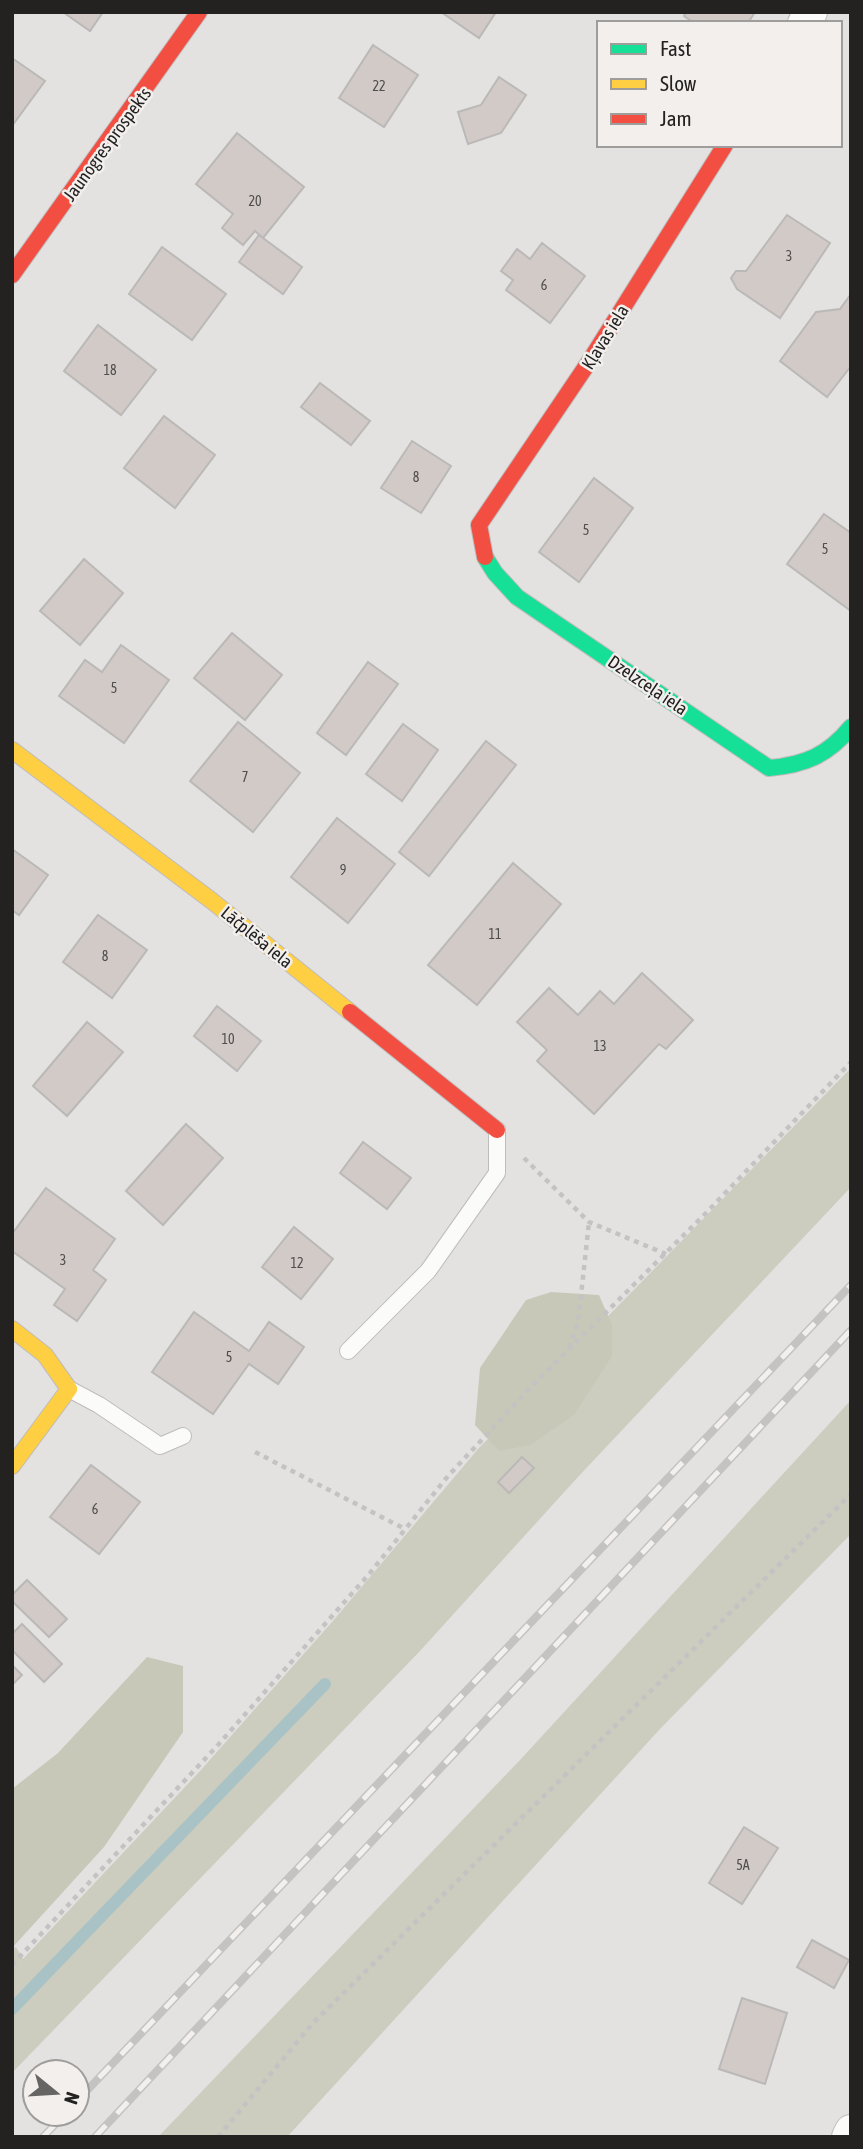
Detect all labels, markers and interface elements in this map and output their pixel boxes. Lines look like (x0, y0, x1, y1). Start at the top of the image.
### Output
legend (597, 21, 842, 147)
text: Fast (660, 36, 691, 60)
text: Slow (660, 71, 697, 95)
house number: 22 (372, 78, 386, 94)
street label: Jaunogres prospekts (59, 83, 155, 205)
text: Jam (660, 106, 692, 130)
house number: 20 (248, 193, 262, 209)
house number: 3 (786, 248, 792, 264)
house number: 6 (541, 277, 548, 293)
street label: Kļavas iela (577, 301, 633, 373)
house number: 18 (103, 362, 117, 378)
house number: 8 (413, 469, 420, 485)
house number: 5 (583, 522, 589, 538)
house number: 5 (822, 541, 828, 557)
street label: Dzelzceļa iela (604, 651, 692, 719)
house number: 5 (111, 680, 117, 696)
house number: 7 (242, 769, 248, 785)
house number: 9 (340, 862, 346, 878)
street label: Lāčplēša iela (217, 902, 297, 972)
house number: 11 (488, 926, 502, 942)
house number: 8 (102, 948, 109, 964)
house number: 10 (221, 1031, 235, 1047)
house number: 13 (593, 1038, 607, 1054)
house number: 3 (60, 1252, 66, 1268)
house number: 12 (290, 1255, 304, 1271)
house number: 5 (226, 1349, 232, 1365)
house number: 6 (92, 1501, 99, 1517)
house number: 5A (736, 1857, 750, 1873)
north arrow (21, 2058, 91, 2128)
text: N (60, 2090, 84, 2107)

